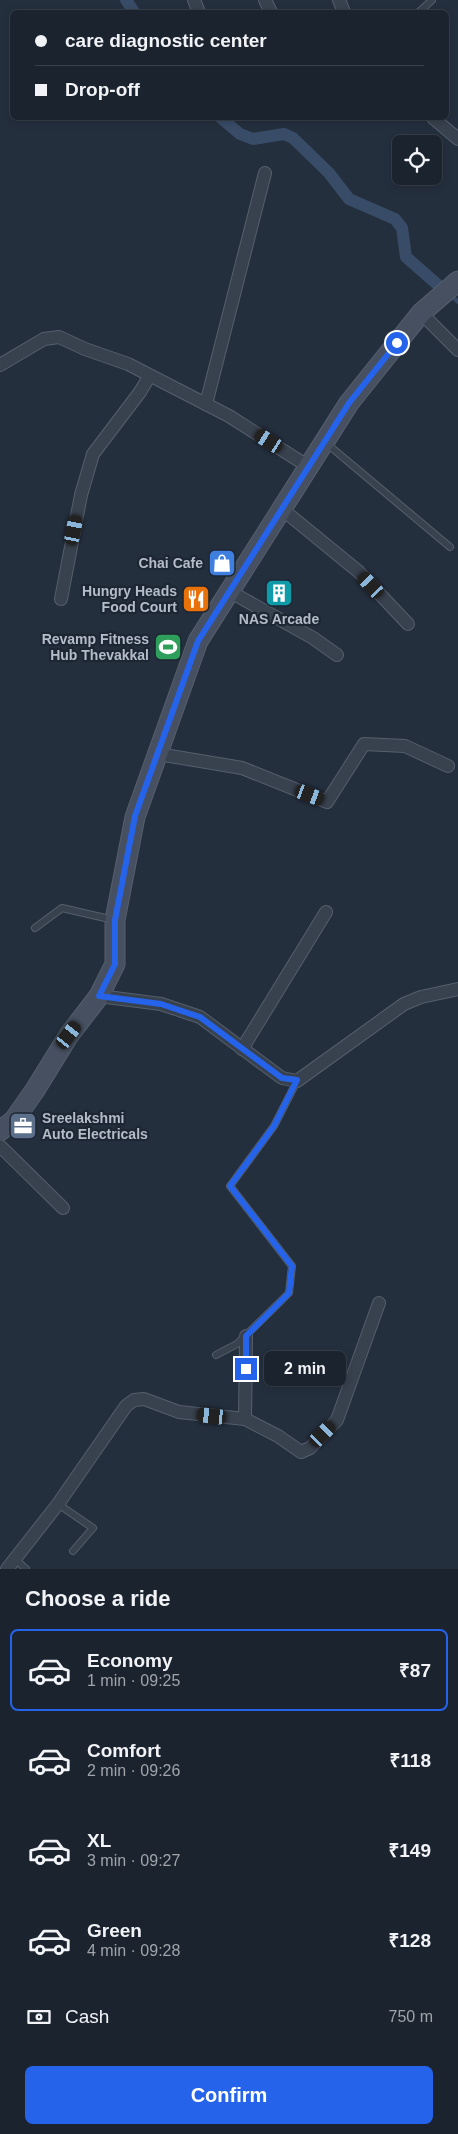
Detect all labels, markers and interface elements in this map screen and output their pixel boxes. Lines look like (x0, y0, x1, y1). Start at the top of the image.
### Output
text: care diagnostic center (65, 30, 267, 51)
text: Drop-off (65, 79, 140, 100)
map controls (392, 135, 442, 185)
button: locate (392, 135, 442, 185)
route start (386, 332, 408, 354)
car (252, 427, 285, 455)
car (63, 514, 84, 546)
shop icon: Chai Cafe (207, 548, 237, 578)
place label: Chai Cafe (138, 555, 203, 571)
car (355, 569, 386, 601)
building icon: NAS Arcade (264, 578, 294, 608)
place label: Hungry Heads Food Court (82, 583, 177, 615)
restaurant icon: Hungry Heads Food Court (181, 584, 211, 614)
place label: NAS Arcade (239, 611, 319, 627)
place label: Revamp Fitness Hub Thevakkal (42, 631, 149, 663)
sports icon: Revamp Fitness Hub Thevakkal (153, 632, 183, 662)
car (293, 783, 326, 807)
car (53, 1019, 84, 1051)
place label: Sreelakshmi Auto Electricals (42, 1110, 148, 1142)
office icon: Sreelakshmi Auto Electricals (8, 1111, 38, 1141)
callout: 2 min (264, 1352, 346, 1386)
route end (235, 1358, 257, 1380)
text: 2 min (284, 1360, 326, 1377)
car (196, 1407, 227, 1425)
car (307, 1418, 338, 1450)
text: Choose a ride (25, 1586, 170, 1611)
icon: car (27, 1648, 72, 1693)
text: Economy (87, 1650, 173, 1671)
text: ₹87 (399, 1660, 431, 1681)
text: 1 min · 09:25 (87, 1672, 180, 1689)
icon: car (27, 1738, 72, 1783)
text: Comfort (87, 1740, 161, 1761)
text: ₹118 (389, 1750, 431, 1771)
text: 2 min · 09:26 (87, 1762, 180, 1779)
icon: car (27, 1828, 72, 1873)
text: XL (87, 1830, 111, 1851)
text: ₹149 (388, 1840, 431, 1861)
text: 3 min · 09:27 (87, 1852, 180, 1869)
icon: car (27, 1918, 72, 1963)
text: Green (87, 1920, 142, 1941)
text: ₹128 (388, 1930, 431, 1951)
text: 4 min · 09:28 (87, 1942, 180, 1959)
icon: cash (25, 2003, 53, 2031)
text: Cash (65, 2006, 109, 2027)
text: 750 m (389, 2008, 433, 2025)
button: Confirm (25, 2066, 433, 2124)

